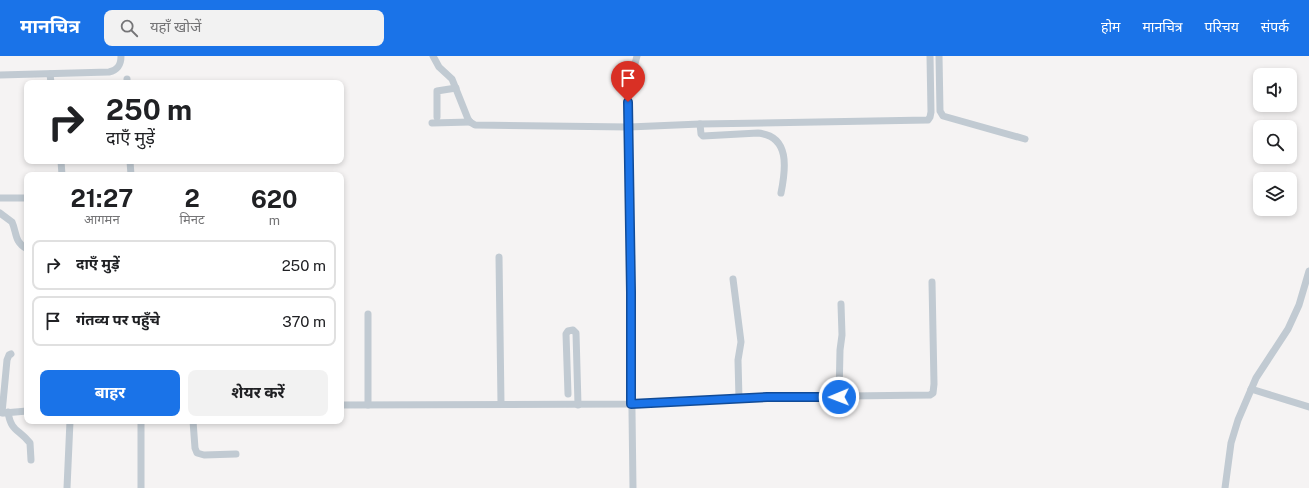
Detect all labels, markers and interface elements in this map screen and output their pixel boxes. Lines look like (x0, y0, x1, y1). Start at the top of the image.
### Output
search box (104, 10, 384, 46)
text: मानचित्र (20, 15, 80, 37)
icon: search (118, 17, 140, 39)
text: यहाँ खोजें (150, 18, 201, 35)
text: होम (1101, 19, 1120, 35)
text: मानचित्र (1142, 19, 1183, 35)
text: परिचय (1205, 19, 1239, 35)
text: संपर्क (1261, 19, 1289, 35)
pin (611, 61, 645, 102)
icon: arrive (617, 67, 639, 89)
map controls (1253, 68, 1297, 216)
button: sound (1253, 68, 1297, 112)
text: 250 m (106, 93, 192, 126)
icon: right (40, 96, 92, 148)
button: search (1253, 120, 1297, 164)
text: दाएँ मुड़ें (106, 127, 155, 148)
button: layers (1253, 172, 1297, 216)
text: 21:27 (70, 184, 133, 212)
text: 2 (184, 184, 200, 212)
text: 620 (251, 185, 298, 213)
text: आगमन (84, 212, 120, 227)
text: मिनट (180, 212, 205, 227)
text: m (269, 213, 280, 228)
icon: right (42, 254, 64, 276)
text: दाएँ मुड़ें (76, 255, 120, 272)
text: 250 m (282, 257, 326, 274)
icon: arrive (42, 310, 64, 332)
text: गंतव्य पर पहुँचे (76, 311, 160, 328)
text: 370 m (282, 313, 326, 330)
button: बाहर (40, 370, 180, 416)
button: शेयर करें (188, 370, 328, 416)
position arrow (818, 376, 860, 418)

